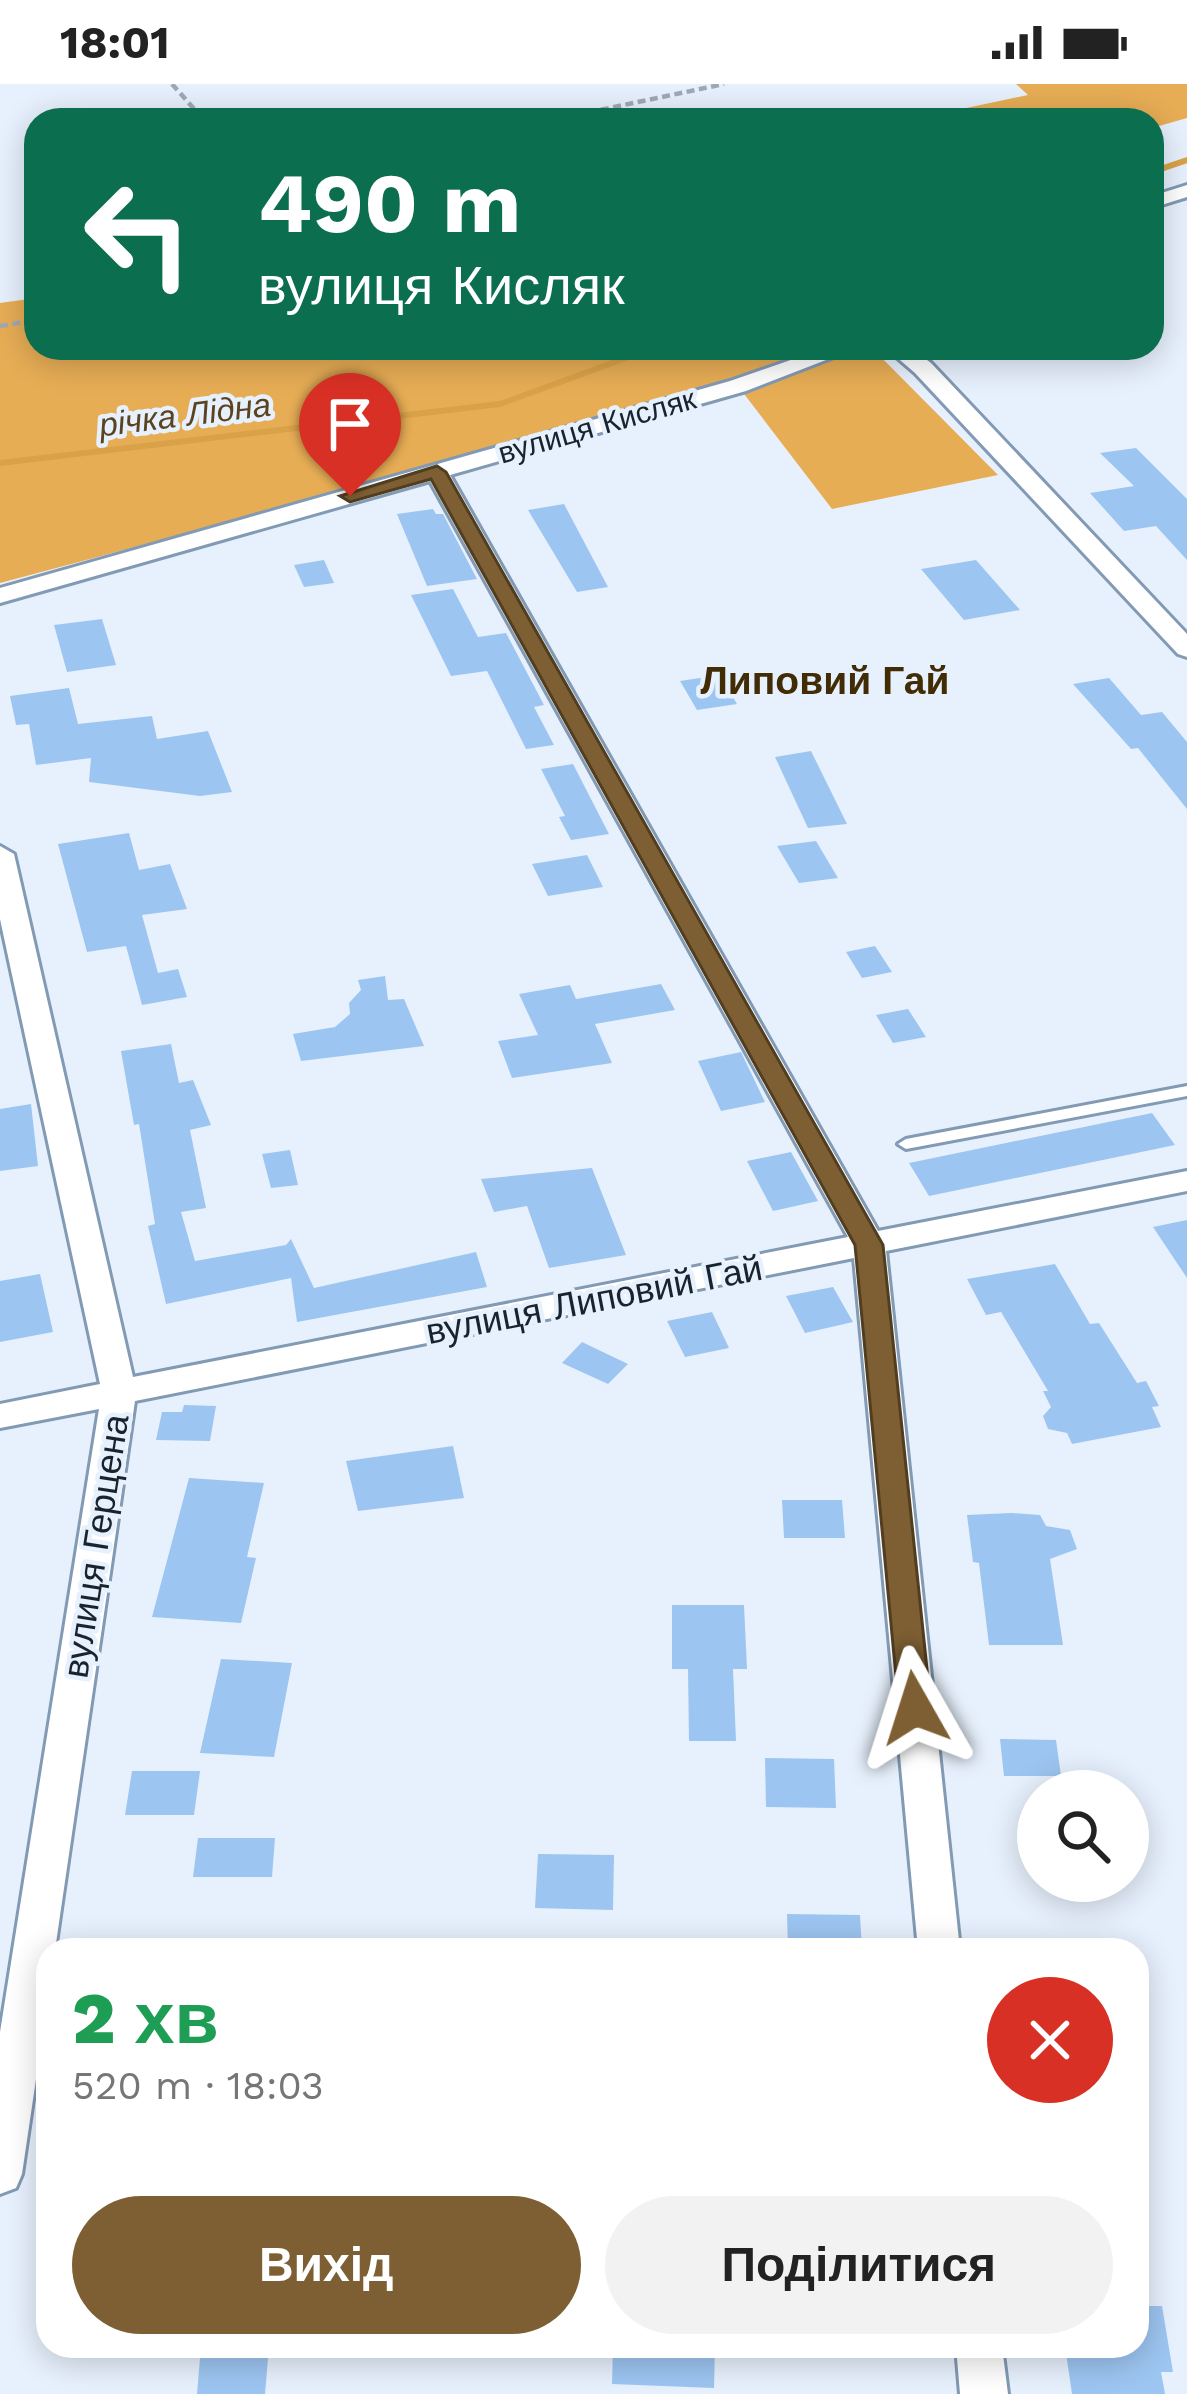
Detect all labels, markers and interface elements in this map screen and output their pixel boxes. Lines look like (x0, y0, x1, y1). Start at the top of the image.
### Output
text: 18:01 (60, 16, 170, 69)
text: 490 m (258, 154, 521, 252)
icon: left (60, 156, 216, 312)
text: вулиця Кисляк (258, 254, 625, 317)
pin (299, 373, 401, 496)
street label: вулиця Кисляк (494, 380, 700, 470)
water label: річка Лідна (96, 385, 273, 444)
icon: arrive (317, 391, 383, 457)
district label: Липовий Гай (700, 658, 950, 703)
street label: вулиця Липовий Гай (423, 1247, 766, 1353)
street label: вулиця Герцена (54, 1410, 138, 1681)
position arrow (852, 1645, 978, 1771)
map controls (1017, 1770, 1149, 1902)
button: search (1017, 1770, 1149, 1902)
text: 2 хв (72, 1976, 219, 2060)
button: close (987, 1977, 1113, 2103)
text: 520 m · 18:03 (72, 2063, 324, 2108)
button: Вихід (72, 2196, 581, 2334)
button: Поділитися (605, 2196, 1113, 2334)

